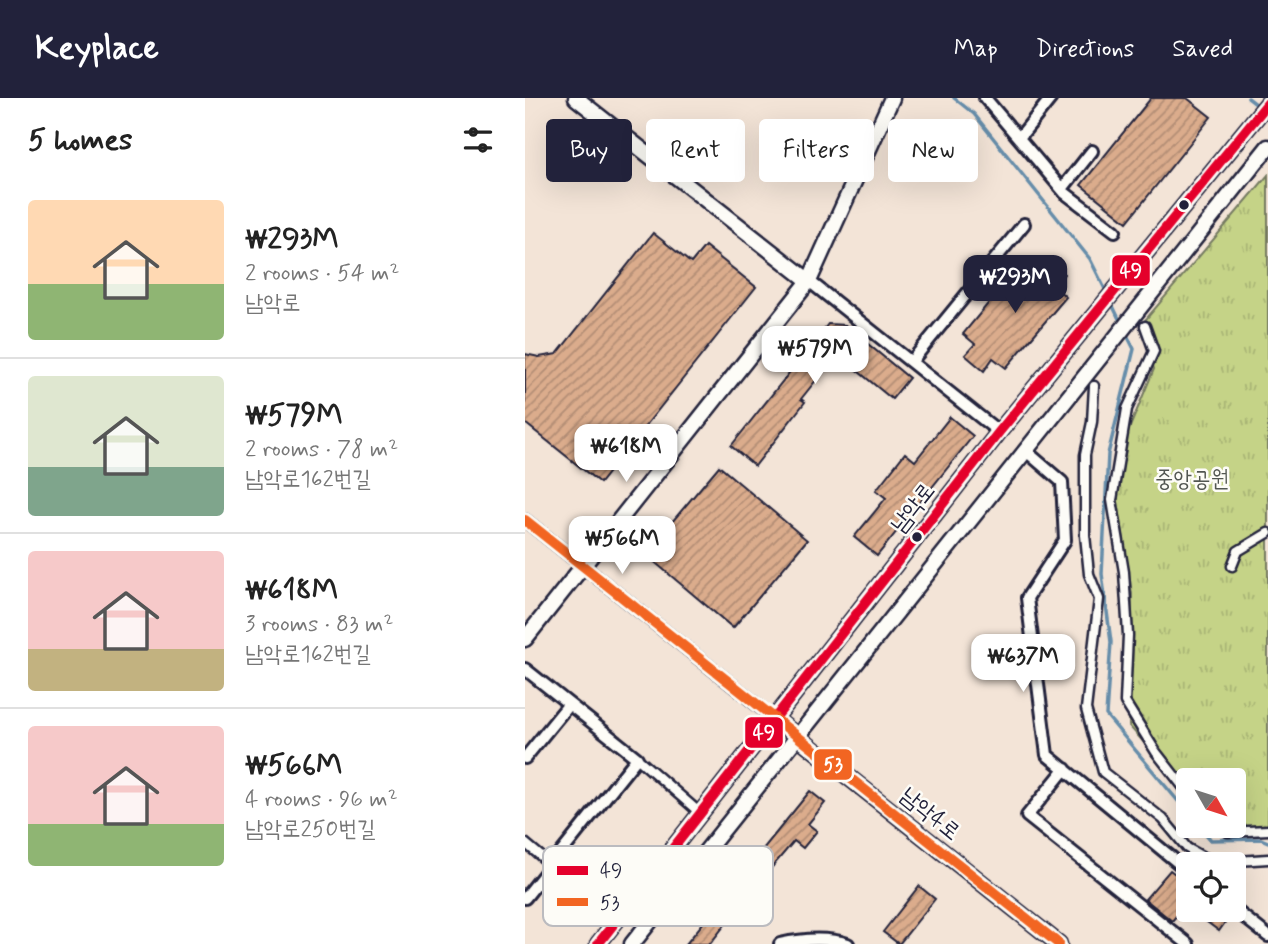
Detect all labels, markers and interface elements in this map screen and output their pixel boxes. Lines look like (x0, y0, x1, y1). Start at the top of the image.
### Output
text: Keyplace (35, 27, 159, 71)
text: Map (954, 34, 998, 65)
text: Directions (1036, 34, 1134, 65)
text: Saved (1172, 34, 1233, 65)
chip: Buy (546, 119, 632, 182)
chip: Rent (646, 119, 745, 182)
chip: Filters (759, 119, 874, 182)
chip: New (888, 119, 978, 182)
text: 5 homes (28, 121, 133, 160)
icon: filters (459, 121, 497, 159)
unlabelled marker (1177, 198, 1191, 212)
text: ₩293M (245, 220, 338, 259)
icon: home (84, 228, 168, 312)
line badge: 49 (1111, 254, 1151, 287)
pin: ₩293M (966, 256, 1064, 315)
text: 2 rooms · 54 m² (245, 259, 399, 289)
text: 49 (1120, 259, 1142, 284)
text: ₩293M (979, 263, 1051, 293)
text: 남악로 (245, 289, 301, 319)
pin: ₩579M (766, 327, 864, 386)
text: ₩579M (778, 334, 852, 364)
text: ₩579M (245, 396, 343, 435)
icon: home (84, 404, 168, 488)
pin: ₩618M (577, 424, 675, 484)
text: ₩618M (590, 432, 662, 462)
text: 2 rooms · 78 m² (245, 435, 398, 465)
text: 남악로162번길 (245, 465, 371, 495)
park label: 중앙공원 (1155, 465, 1229, 495)
street label: 남악로 (885, 477, 942, 539)
pin: ₩566M (573, 517, 671, 576)
text: ₩566M (585, 524, 659, 554)
unlabelled marker (910, 530, 924, 544)
text: ₩618M (245, 571, 338, 610)
icon: home (84, 579, 168, 663)
text: 3 rooms · 83 m² (245, 610, 393, 640)
pin: ₩637M (974, 634, 1072, 694)
text: 남악로162번길 (245, 640, 371, 670)
text: ₩637M (987, 642, 1059, 672)
line badge: 49 (744, 716, 784, 749)
text: 49 (753, 721, 775, 746)
text: ₩566M (245, 746, 342, 785)
line badge: 53 (813, 748, 853, 781)
text: 53 (823, 753, 843, 778)
icon: home (84, 754, 168, 838)
north arrow (1176, 768, 1246, 838)
map controls (1176, 768, 1246, 922)
street label: 남악4로 (894, 781, 966, 848)
text: 4 rooms · 96 m² (245, 785, 398, 815)
text: 남악로250번길 (245, 815, 375, 845)
legend (543, 846, 773, 926)
button: locate (1176, 852, 1246, 922)
text: 49 (600, 859, 622, 884)
text: 53 (600, 891, 619, 916)

